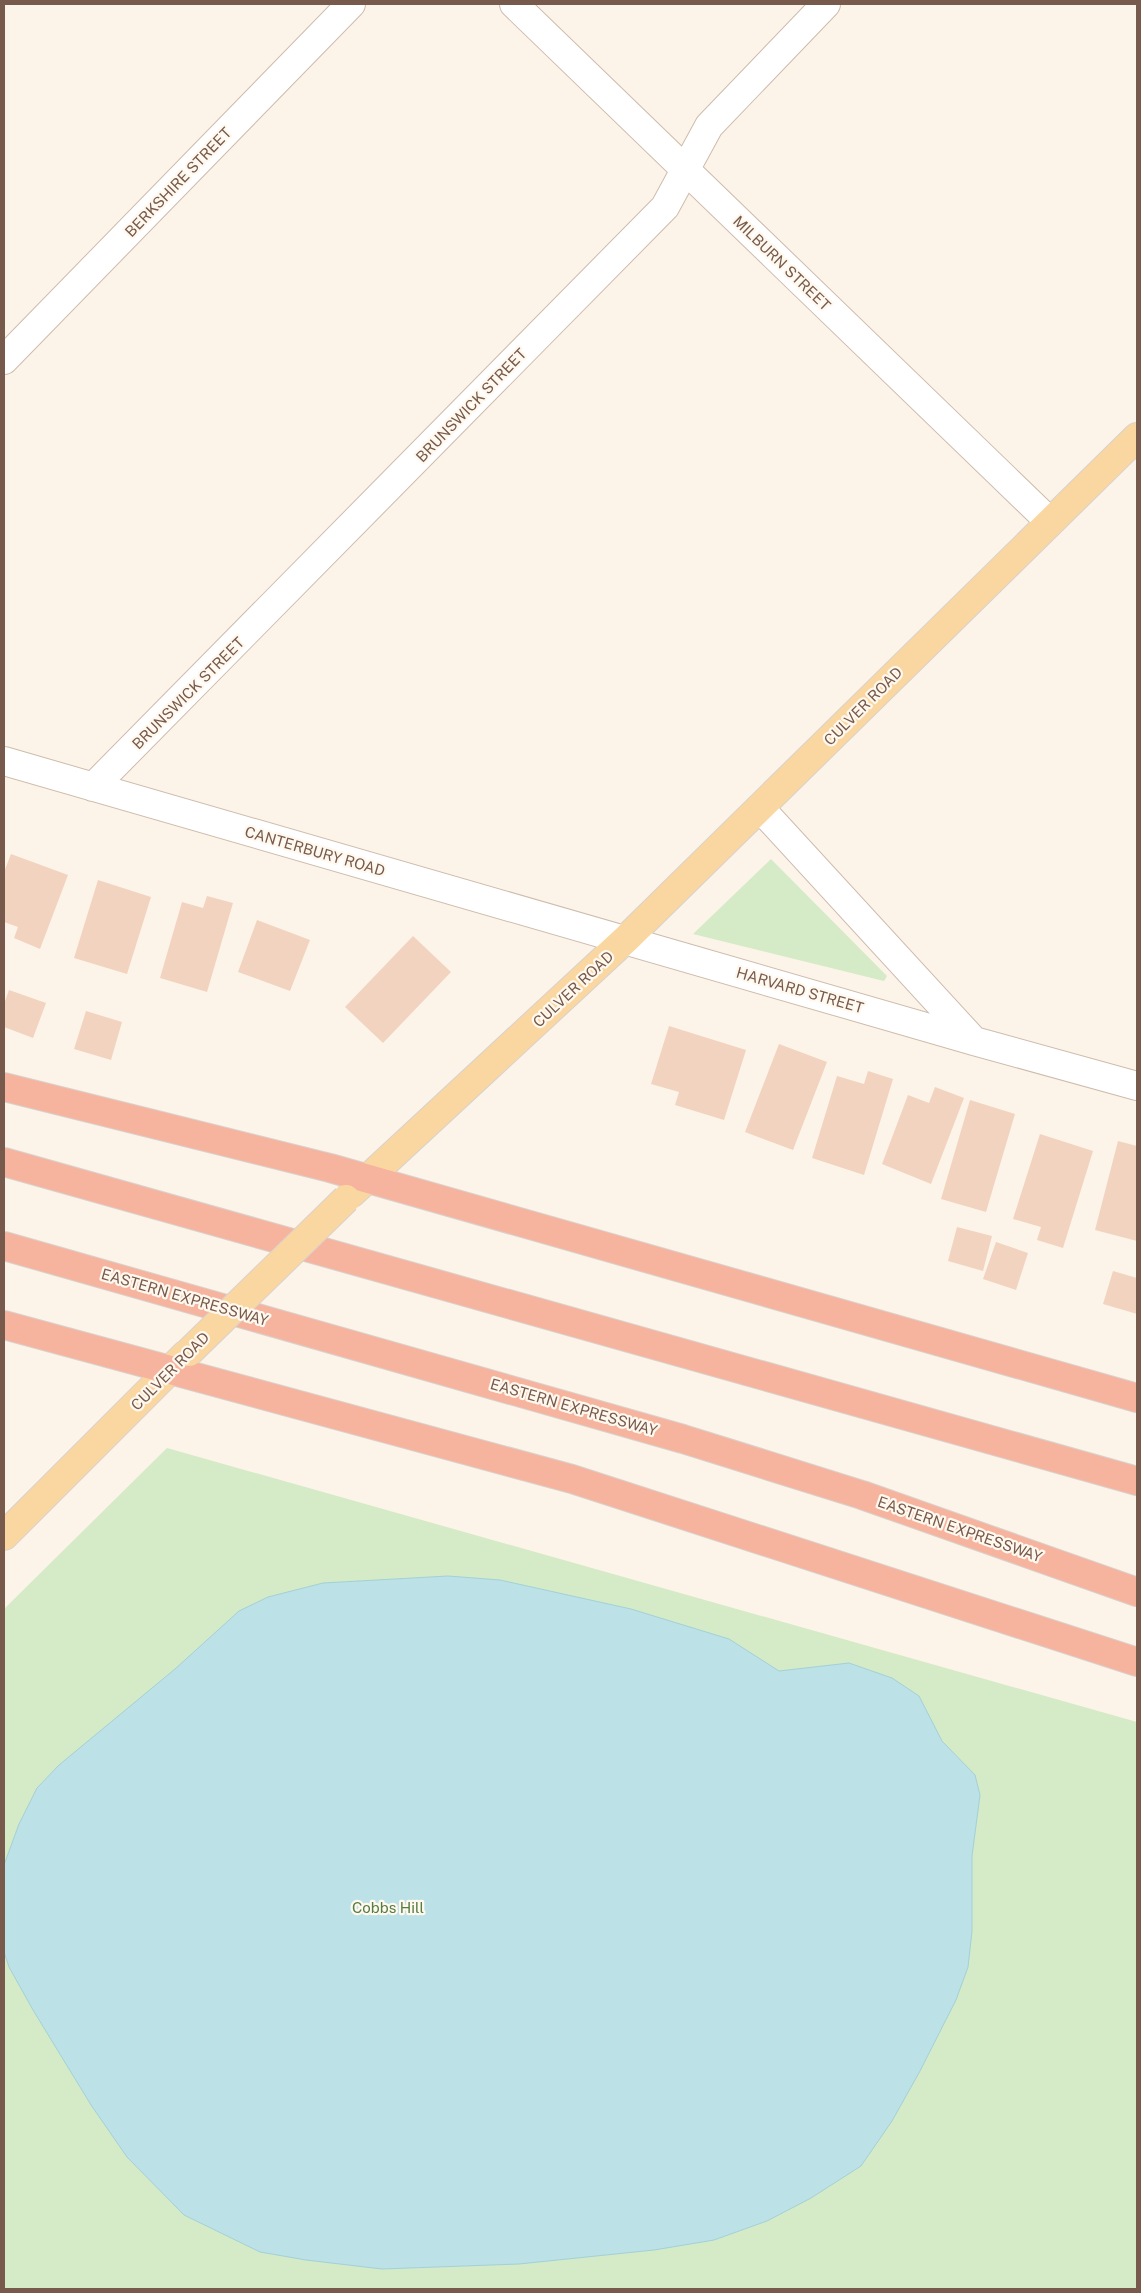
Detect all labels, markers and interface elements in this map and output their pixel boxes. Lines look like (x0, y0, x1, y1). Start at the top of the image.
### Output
street label: BERKSHIRE STREET (122, 124, 235, 240)
street label: MILBURN STREET (730, 212, 834, 314)
street label: BRUNSWICK STREET (412, 345, 530, 465)
street label: BRUNSWICK STREET (129, 634, 247, 752)
street label: CULVER ROAD (820, 663, 906, 749)
street label: CANTERBURY ROAD (243, 823, 387, 879)
street label: CULVER ROAD (529, 948, 617, 1030)
street label: HARVARD STREET (734, 964, 866, 1016)
street label: EASTERN EXPRESSWAY (100, 1265, 270, 1329)
street label: CULVER ROAD (127, 1328, 213, 1414)
street label: EASTERN EXPRESSWAY (489, 1375, 659, 1439)
street label: EASTERN EXPRESSWAY (875, 1493, 1045, 1565)
park label: Cobbs Hill (352, 1899, 424, 1916)

